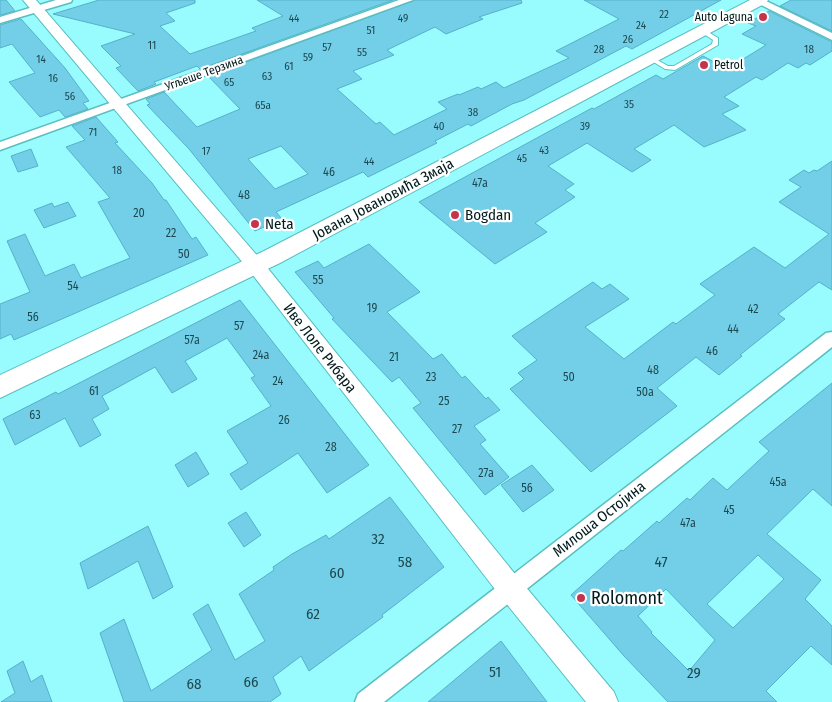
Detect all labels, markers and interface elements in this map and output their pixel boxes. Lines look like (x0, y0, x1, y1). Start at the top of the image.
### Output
house number: 22 (659, 8, 669, 21)
place label: Auto laguna (695, 10, 753, 24)
marker: Auto laguna (757, 11, 769, 23)
house number: 44 (289, 12, 300, 25)
house number: 49 (398, 12, 408, 25)
house number: 24 (636, 19, 647, 32)
house number: 51 (367, 24, 375, 37)
house number: 26 (623, 33, 634, 46)
house number: 11 (148, 39, 156, 52)
house number: 57 (322, 41, 332, 54)
house number: 28 (594, 43, 605, 56)
house number: 18 (804, 43, 814, 56)
house number: 55 (357, 46, 367, 59)
house number: 59 (303, 51, 313, 64)
street label: Угљеше Терзина (162, 52, 245, 94)
house number: 14 (36, 53, 46, 66)
place label: Petrol (714, 58, 743, 72)
marker: Petrol (698, 59, 710, 71)
house number: 61 (284, 60, 294, 73)
house number: 63 (262, 70, 272, 83)
house number: 16 (48, 72, 58, 85)
house number: 65 (224, 76, 234, 89)
house number: 56 (65, 90, 76, 103)
house number: 35 (624, 98, 634, 111)
house number: 65a (255, 99, 271, 112)
house number: 38 (468, 106, 479, 119)
house number: 40 (433, 120, 445, 133)
house number: 39 (580, 120, 590, 133)
house number: 71 (89, 126, 97, 139)
house number: 43 (539, 144, 549, 157)
house number: 17 (202, 145, 211, 158)
house number: 45 (517, 152, 527, 165)
street label: Јована Јовановића Змаја (309, 154, 457, 244)
house number: 44 (364, 155, 375, 168)
house number: 18 (112, 164, 122, 177)
house number: 46 (323, 165, 335, 179)
house number: 47a (472, 176, 488, 190)
house number: 48 (238, 188, 250, 202)
house number: 20 (133, 206, 145, 220)
place label: Bogdan (465, 206, 511, 224)
marker: Bogdan (449, 209, 461, 221)
place label: Neta (265, 215, 294, 233)
marker: Neta (249, 218, 261, 230)
house number: 22 (166, 226, 176, 240)
house number: 50 (178, 247, 190, 261)
house number: 55 (313, 273, 324, 287)
house number: 54 (67, 279, 79, 293)
street label: Иве Лоле Рибара (279, 300, 361, 396)
house number: 19 (367, 301, 377, 315)
house number: 42 (748, 302, 758, 316)
house number: 56 (27, 310, 39, 324)
house number: 57 (234, 319, 244, 333)
house number: 44 (727, 322, 739, 336)
house number: 57a (184, 333, 200, 347)
house number: 46 (706, 344, 718, 358)
house number: 24a (253, 348, 269, 362)
house number: 21 (389, 350, 399, 364)
house number: 48 (647, 363, 659, 377)
house number: 23 (426, 370, 436, 384)
house number: 50 (563, 370, 575, 384)
house number: 24 (273, 374, 284, 388)
house number: 61 (89, 384, 99, 398)
house number: 50a (636, 385, 654, 399)
house number: 25 (439, 394, 450, 408)
house number: 63 (29, 408, 41, 422)
house number: 26 (278, 413, 290, 427)
house number: 27 (452, 422, 462, 436)
house number: 28 (325, 440, 337, 454)
house number: 27a (478, 466, 494, 480)
house number: 45a (769, 475, 787, 489)
street label: Милоша Остојина (549, 477, 649, 561)
house number: 56 (521, 481, 533, 495)
house number: 45 (723, 503, 735, 517)
house number: 47a (680, 516, 696, 530)
house number: 32 (371, 530, 385, 548)
house number: 58 (398, 553, 412, 571)
house number: 47 (654, 553, 668, 571)
house number: 60 (329, 564, 345, 582)
place label: Rolomont (591, 587, 663, 609)
marker: Rolomont (575, 592, 587, 604)
house number: 62 (306, 605, 320, 623)
house number: 51 (489, 663, 501, 681)
house number: 29 (687, 664, 701, 682)
house number: 66 (244, 673, 258, 691)
house number: 68 (187, 675, 201, 693)

